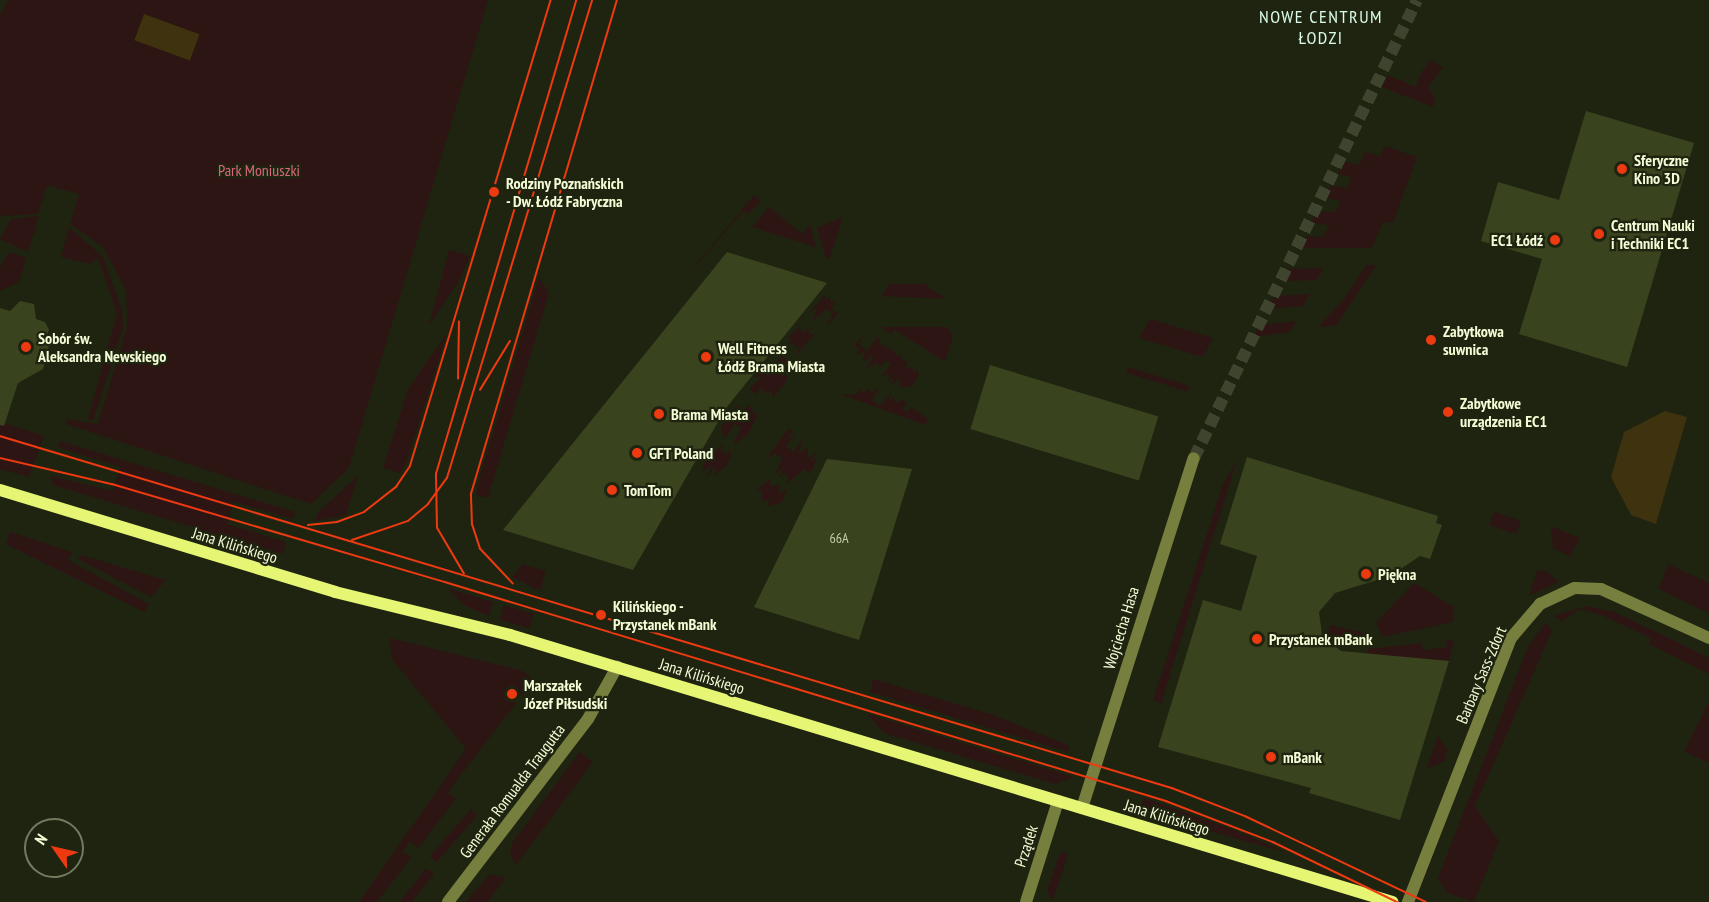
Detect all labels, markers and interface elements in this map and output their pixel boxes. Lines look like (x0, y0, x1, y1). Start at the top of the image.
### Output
district label: NOWE CENTRUM ŁODZI (1259, 7, 1383, 50)
place label: Sferyczne Kino 3D (1634, 150, 1689, 188)
park label: Park Moniuszki (218, 160, 300, 180)
marker: Sferyczne Kino 3D (1615, 162, 1629, 176)
place label: Rodziny Poznańskich - Dw. Łódź Fabryczna (506, 173, 625, 211)
marker: Rodziny Poznańskich - Dw. Łódź Fabryczna (487, 185, 501, 199)
place label: Centrum Nauki i Techniki EC1 (1611, 215, 1695, 253)
marker: Centrum Nauki i Techniki EC1 (1592, 227, 1606, 241)
place label: EC1 Łódź (1491, 230, 1543, 250)
marker: EC1 Łódź (1548, 233, 1562, 247)
place label: Zabytkowa suwnica (1443, 321, 1504, 359)
place label: Sobór św. Aleksandra Newskiego (38, 328, 166, 366)
marker: Zabytkowa suwnica (1424, 333, 1438, 347)
place label: Well Fitness Łódź Brama Miasta (718, 338, 825, 376)
marker: Sobór św. Aleksandra Newskiego (19, 340, 33, 354)
marker: Well Fitness Łódź Brama Miasta (699, 350, 713, 364)
place label: Zabytkowe urządzenia EC1 (1460, 393, 1547, 431)
place label: Brama Miasta (671, 404, 748, 424)
marker: Zabytkowe urządzenia EC1 (1441, 405, 1455, 419)
marker: Brama Miasta (652, 407, 666, 421)
place label: GFT Poland (649, 443, 714, 463)
marker: GFT Poland (630, 446, 644, 460)
place label: TomTom (624, 480, 671, 500)
marker: TomTom (605, 483, 619, 497)
street label: Jana Kilińskiego (190, 523, 280, 567)
house number: 66A (829, 530, 849, 546)
place label: Piękna (1378, 564, 1416, 584)
marker: Piękna (1359, 567, 1373, 581)
street label: Wojciecha Hasa (1099, 584, 1143, 672)
place label: Kilińskiego - Przystanek mBank (613, 596, 717, 634)
marker: Kilińskiego - Przystanek mBank (594, 608, 608, 622)
street label: Barbary Sass-Zdort (1452, 623, 1510, 727)
place label: Przystanek mBank (1269, 629, 1373, 649)
marker: Przystanek mBank (1250, 632, 1264, 646)
street label: Jana Kilińskiego (657, 654, 747, 698)
place label: Marszałek Józef Piłsudski (524, 675, 607, 713)
marker: Marszałek Józef Piłsudski (505, 687, 519, 701)
street label: Generała Romualda Traugutta (455, 720, 569, 862)
place label: mBank (1283, 747, 1322, 767)
marker: mBank (1264, 750, 1278, 764)
street label: Jana Kilińskiego (1122, 795, 1212, 839)
north arrow (24, 818, 84, 878)
street label: Prządek (1010, 823, 1042, 869)
text: N (30, 830, 51, 848)

